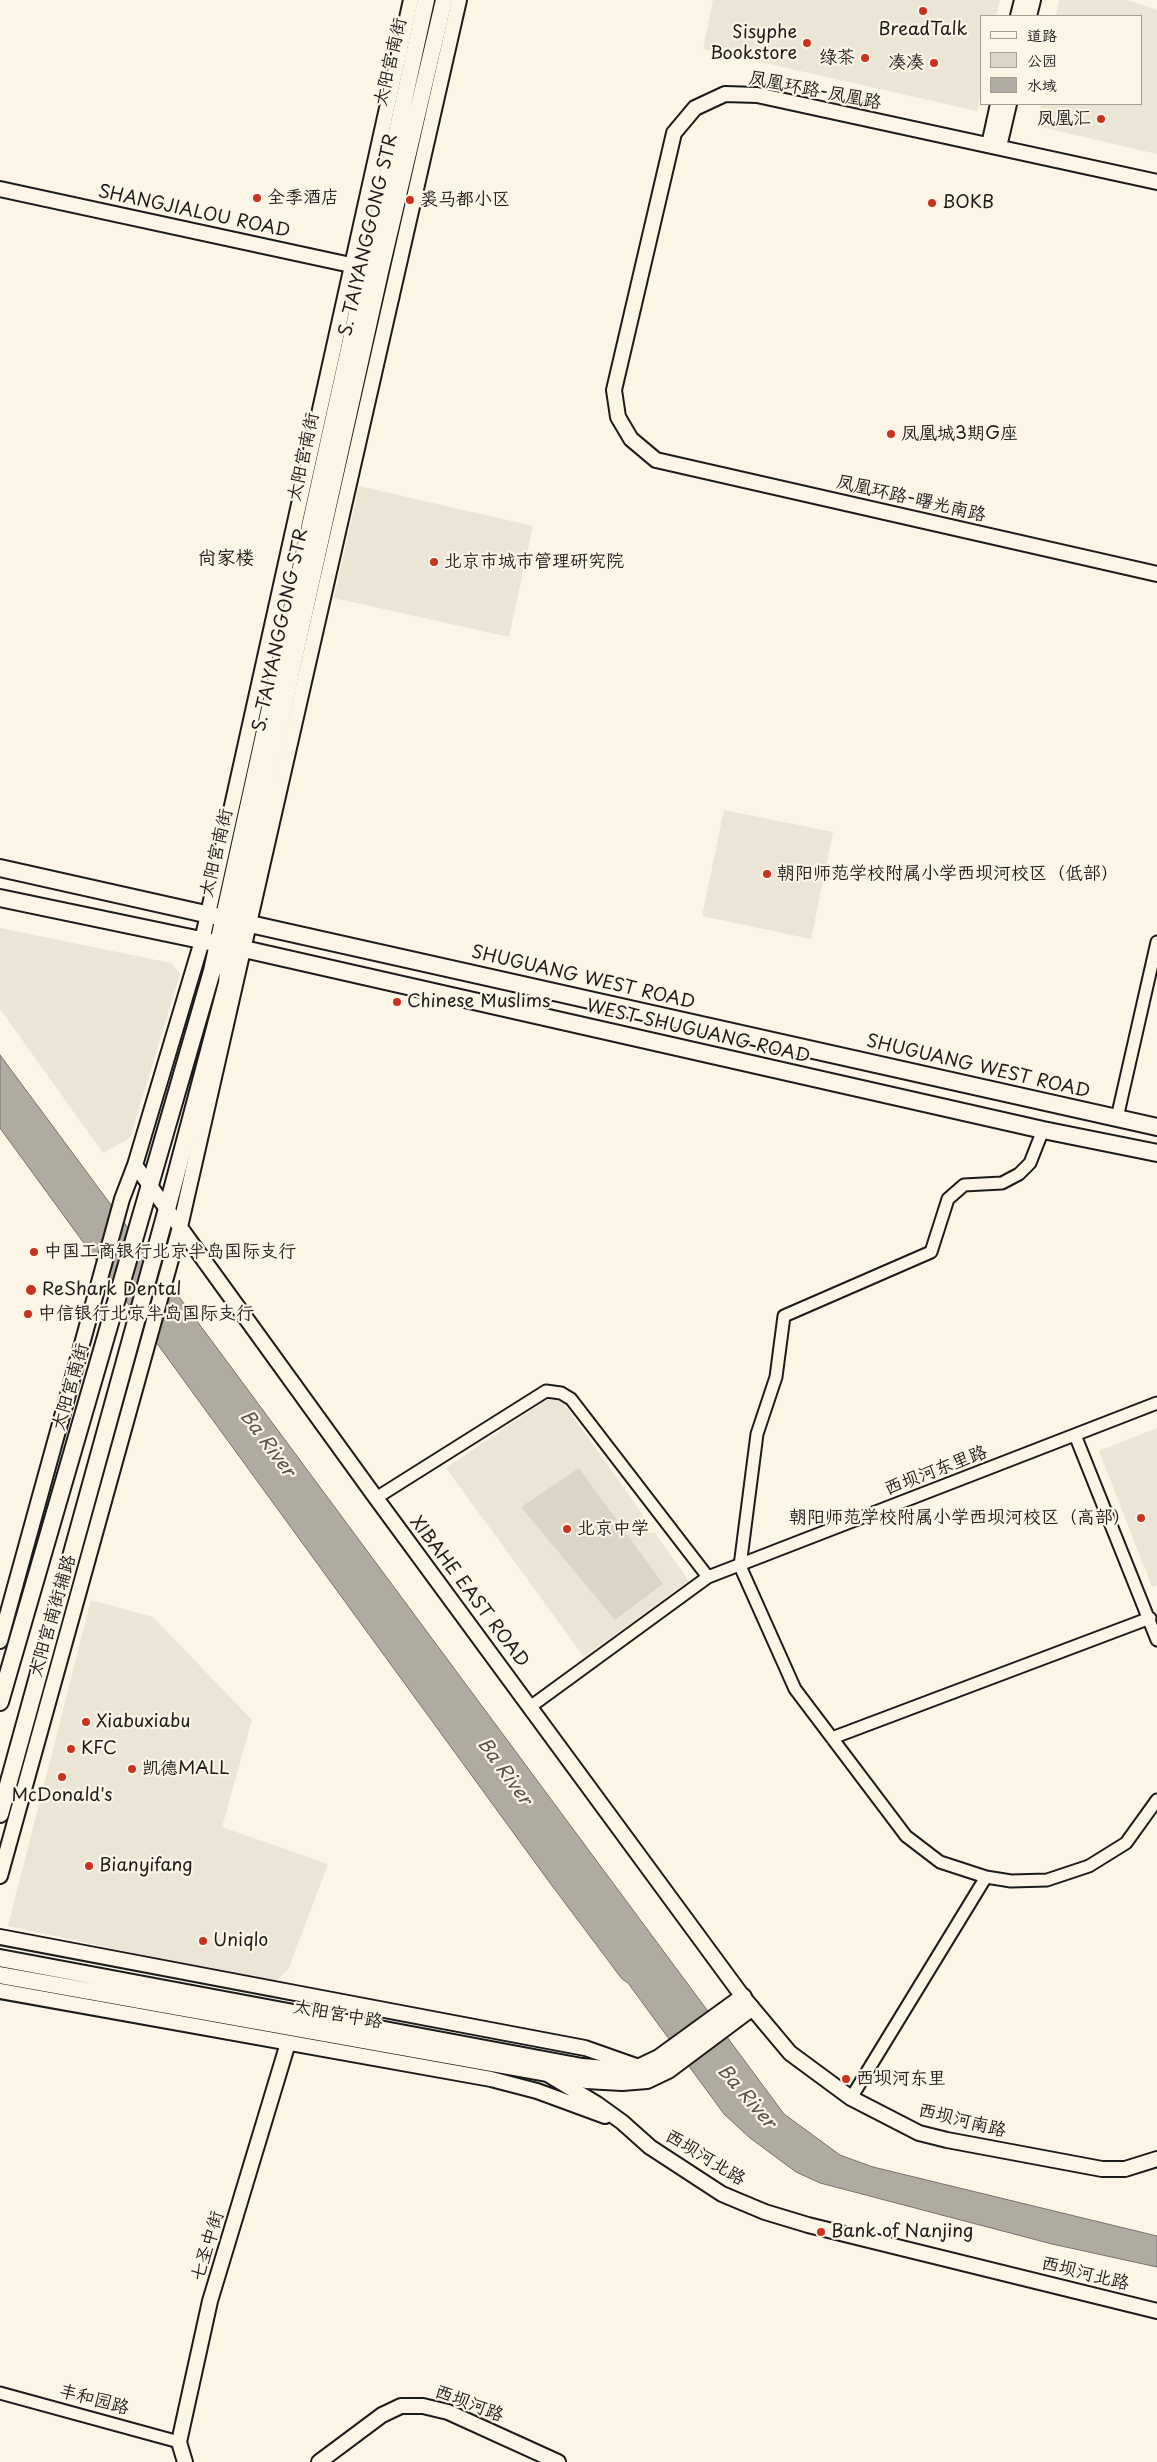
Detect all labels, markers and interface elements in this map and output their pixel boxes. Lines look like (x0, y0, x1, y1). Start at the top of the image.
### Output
marker: BreadTalk (917, 5, 929, 17)
legend (980, 15, 1142, 105)
street label: 太阳宫南街 (370, 16, 412, 108)
place label: BreadTalk (878, 19, 968, 41)
place label: Sisyphe Bookstore (710, 22, 797, 64)
text: 道路 (1027, 23, 1057, 46)
marker: Sisyphe Bookstore (801, 37, 813, 49)
place label: 绿茶 (819, 47, 855, 69)
text: 公园 (1027, 48, 1057, 71)
marker: 绿茶 (859, 52, 871, 64)
place label: 凑凑 (888, 52, 924, 74)
marker: 凑凑 (928, 57, 940, 69)
street label: 凤凰环路-凤凰路 (747, 68, 883, 114)
text: 水域 (1027, 73, 1057, 96)
place label: 凤凰汇 (1037, 108, 1091, 130)
marker: 凤凰汇 (1095, 113, 1107, 125)
street label: S. TAIYANGGONG STR (335, 132, 403, 338)
street label: SHANGJIALOU ROAD (96, 181, 292, 243)
place label: 全季酒店 (267, 187, 339, 209)
place label: 裘马都小区 (420, 189, 510, 211)
marker: 全季酒店 (251, 192, 263, 204)
place label: BOKB (942, 192, 994, 214)
marker: 裘马都小区 (404, 194, 416, 206)
marker: BOKB (926, 197, 938, 209)
street label: 太阳宫南街 (284, 411, 324, 503)
place label: 凤凰城3期G座 (901, 423, 1018, 445)
marker: 凤凰城3期G座 (885, 428, 897, 440)
street label: 凤凰环路-曙光南路 (834, 471, 988, 527)
street label: S. TAIYANGGONG STR (249, 526, 313, 734)
district label: 尚家楼 (198, 548, 254, 570)
place label: 北京市城市管理研究院 (444, 551, 624, 573)
marker: 北京市城市管理研究院 (428, 556, 440, 568)
street label: 太阳宫南街 (196, 807, 238, 899)
place label: 朝阳师范学校附属小学西坝河校区（低部） (777, 863, 1119, 885)
marker: 朝阳师范学校附属小学西坝河校区（低部） (761, 868, 773, 880)
street label: SHUGUANG WEST ROAD (469, 942, 697, 1014)
place label: Chinese Muslims (407, 991, 551, 1013)
marker: Chinese Muslims (391, 996, 403, 1008)
street label: WEST SHUGUANG ROAD (584, 996, 812, 1068)
street label: SHUGUANG WEST ROAD (864, 1031, 1092, 1103)
place label: 中国工商银行北京半岛国际支行 (44, 1241, 296, 1263)
marker: 中国工商银行北京半岛国际支行 (28, 1246, 40, 1258)
place label: ReShark Dental (42, 1279, 181, 1301)
marker: ReShark Dental (24, 1283, 38, 1297)
place label: 中信银行北京半岛国际支行 (38, 1303, 254, 1325)
marker: 中信银行北京半岛国际支行 (22, 1308, 34, 1320)
street label: 太阳宫南街 (48, 1341, 94, 1433)
water label: Ba River (235, 1406, 299, 1482)
street label: 西坝河东里路 (882, 1442, 990, 1500)
place label: 朝阳师范学校附属小学西坝河校区（高部） (789, 1507, 1131, 1529)
street label: XIBAHE EAST ROAD (405, 1512, 533, 1672)
marker: 朝阳师范学校附属小学西坝河校区（高部） (1135, 1512, 1147, 1524)
place label: 北京中学 (577, 1518, 649, 1540)
marker: 北京中学 (561, 1523, 573, 1535)
street label: 太阳宫南街辅路 (25, 1552, 81, 1680)
place label: Xiabuxiabu (96, 1711, 190, 1733)
marker: Xiabuxiabu (80, 1716, 92, 1728)
water label: Ba River (472, 1734, 536, 1810)
place label: KFC (81, 1738, 117, 1760)
marker: KFC (65, 1743, 77, 1755)
place label: 凯德MALL (142, 1758, 230, 1780)
marker: 凯德MALL (126, 1763, 138, 1775)
marker: McDonald's (56, 1771, 68, 1783)
place label: McDonald's (12, 1785, 112, 1807)
place label: Bianyifang (99, 1855, 193, 1877)
marker: Bianyifang (83, 1860, 95, 1872)
place label: Uniqlo (213, 1930, 268, 1952)
marker: Uniqlo (197, 1935, 209, 1947)
street label: 太阳宫中路 (292, 1997, 384, 2033)
water label: Ba River (712, 2060, 780, 2134)
place label: 西坝河东里 (856, 2068, 946, 2090)
marker: 西坝河东里 (840, 2073, 852, 2085)
street label: 西坝河南路 (916, 2100, 1008, 2142)
street label: 西坝河北路 (661, 2126, 749, 2190)
street label: 七圣中街 (187, 2208, 229, 2284)
place label: Bank of Nanjing (831, 2221, 973, 2243)
marker: Bank of Nanjing (815, 2226, 827, 2238)
street label: 西坝河北路 (1039, 2253, 1131, 2295)
street label: 丰和园路 (56, 2380, 132, 2420)
street label: 西坝河路 (432, 2381, 506, 2427)

